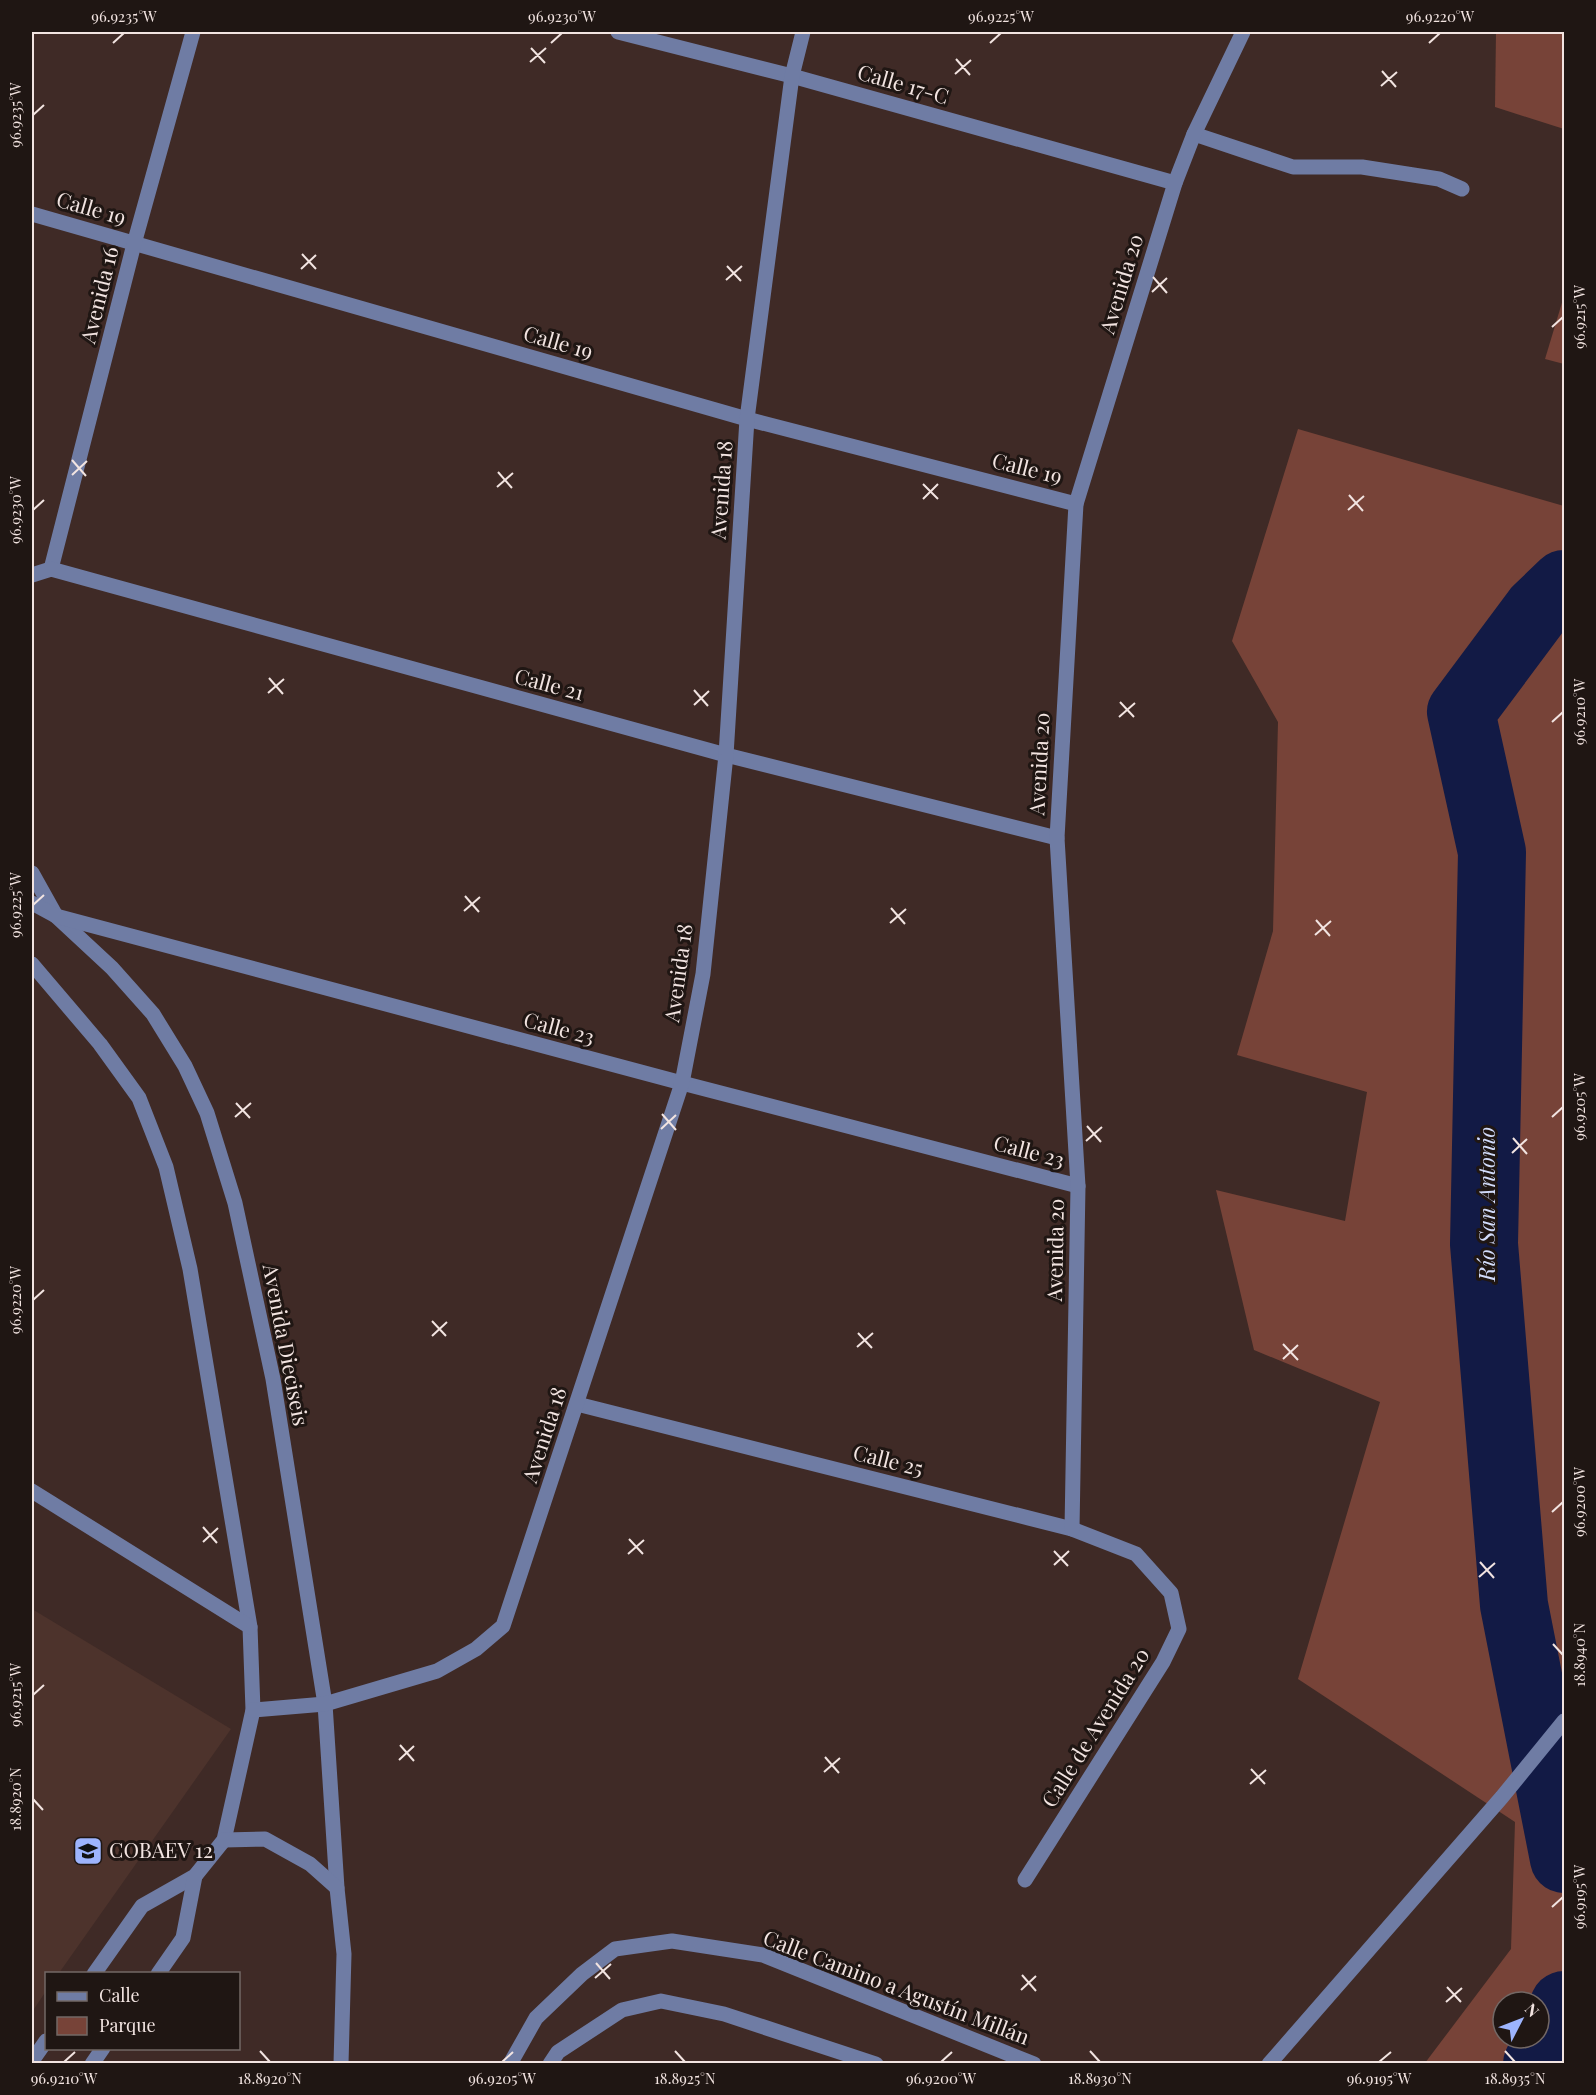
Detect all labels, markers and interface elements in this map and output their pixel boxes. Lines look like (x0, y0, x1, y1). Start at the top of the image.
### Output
text: 96.9235°W (91, 6, 157, 26)
text: 96.9230°W (528, 6, 596, 26)
text: 96.9225°W (968, 6, 1034, 26)
text: 96.9220°W (1406, 6, 1475, 26)
street label: Calle 17-C (855, 57, 952, 109)
text: 96.9235°W (5, 82, 25, 148)
street label: Calle 19 (54, 184, 130, 230)
street label: Avenida 20 (1091, 230, 1149, 338)
street label: Avenida 16 (72, 243, 124, 347)
text: 96.9215°W (1569, 285, 1589, 349)
street label: Calle 19 (521, 318, 597, 364)
street label: Avenida 18 (703, 440, 737, 541)
street label: Calle 19 (990, 445, 1065, 489)
text: 96.9230°W (5, 476, 25, 544)
street label: Calle 21 (512, 660, 587, 706)
text: 96.9210°W (1569, 678, 1589, 745)
street label: Avenida 20 (1021, 712, 1055, 817)
text: 96.9225°W (5, 872, 25, 938)
street label: Avenida 18 (656, 922, 698, 1025)
street label: Calle 23 (521, 1004, 598, 1050)
text: 96.9205°W (1569, 1073, 1589, 1141)
street label: Calle 23 (991, 1127, 1068, 1173)
water label: Río San Antonio (1471, 1127, 1501, 1282)
street label: Avenida 20 (1039, 1198, 1069, 1303)
street label: Avenida Dieciseis (257, 1260, 316, 1428)
text: 96.9220°W (5, 1265, 25, 1334)
street label: Avenida 18 (514, 1383, 572, 1487)
street label: Calle 25 (850, 1437, 926, 1481)
text: 96.9200°W (1569, 1467, 1589, 1537)
text: 18.8940°N (1569, 1623, 1589, 1687)
street label: Calle de Avenida 20 (1034, 1642, 1155, 1812)
text: 96.9215°W (5, 1663, 25, 1727)
text: 18.8920°N (5, 1767, 25, 1831)
school or university icon: COBAEV 12 (72, 1835, 104, 1867)
place label: COBAEV 12 (109, 1835, 213, 1863)
text: 96.9195°W (1569, 1864, 1589, 1929)
street label: Calle Camino a Agustín Millán (760, 1922, 1034, 2050)
legend (45, 1972, 240, 2050)
text: Calle (99, 1983, 140, 2007)
north arrow (1491, 1990, 1551, 2050)
text: N (1521, 1998, 1544, 2021)
text: Parque (99, 2013, 156, 2037)
text: 96.9210°W (31, 2068, 98, 2088)
text: 18.8920°N (238, 2068, 302, 2088)
text: 96.9205°W (468, 2068, 536, 2088)
text: 18.8925°N (654, 2068, 716, 2088)
text: 96.9200°W (906, 2068, 976, 2088)
text: 18.8930°N (1068, 2068, 1132, 2088)
text: 96.9195°W (1347, 2068, 1412, 2088)
text: 18.8935°N (1485, 2068, 1546, 2088)

